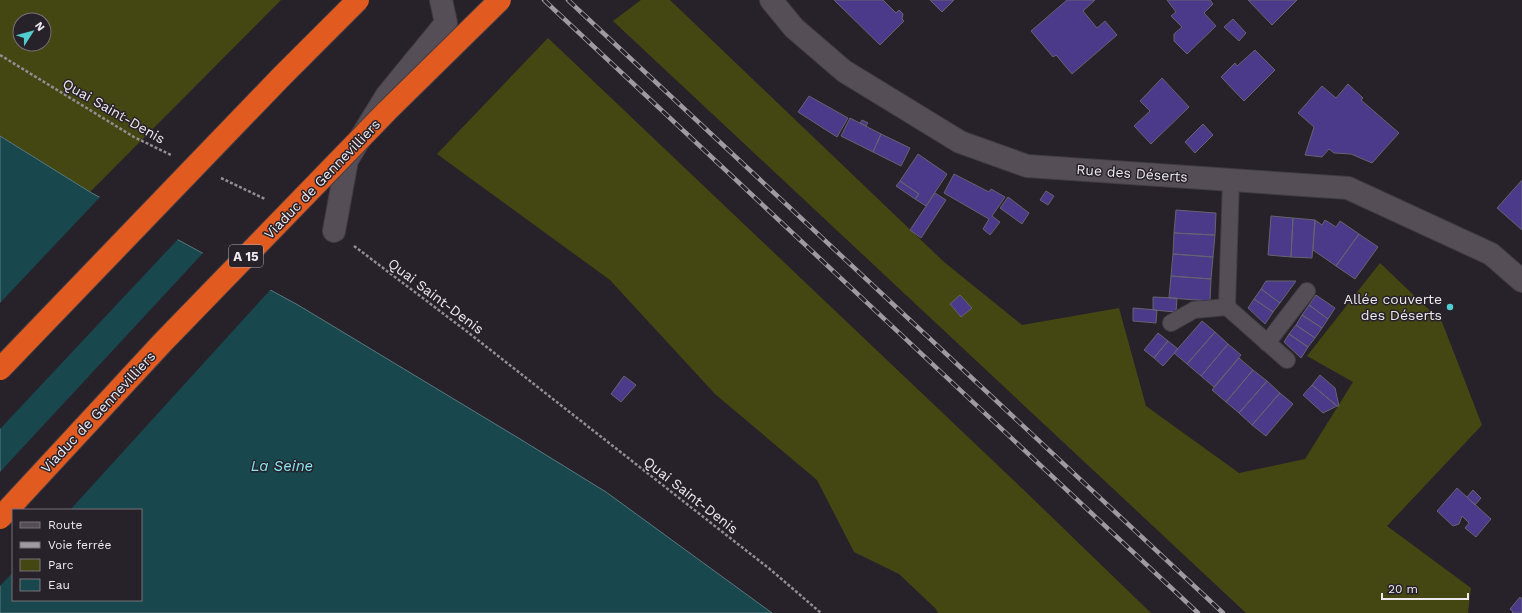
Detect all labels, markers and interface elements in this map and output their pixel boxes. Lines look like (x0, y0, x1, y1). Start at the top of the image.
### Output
north arrow (12, 12, 52, 52)
text: N (32, 19, 47, 34)
street label: Quai Saint-Denis (60, 75, 168, 147)
street label: Viaduc de Gennevilliers (261, 116, 383, 242)
street label: Rue des Déserts (1076, 161, 1188, 185)
road number: A 15 (229, 245, 263, 267)
street label: Quai Saint-Denis (385, 255, 487, 337)
place label: Allée couverte des Déserts (1344, 291, 1442, 323)
marker: Allée couverte des Déserts (1445, 302, 1455, 312)
street label: Viaduc de Gennevilliers (38, 348, 158, 476)
street label: Quai Saint-Denis (641, 453, 741, 537)
water label: La Seine (251, 457, 313, 475)
legend (12, 509, 142, 601)
text: Route (48, 518, 82, 532)
text: Voie ferrée (48, 538, 111, 552)
text: Parc (48, 558, 74, 572)
scale bar (1382, 575, 1468, 601)
text: Eau (48, 578, 70, 592)
text: 20 m (1388, 582, 1418, 596)

